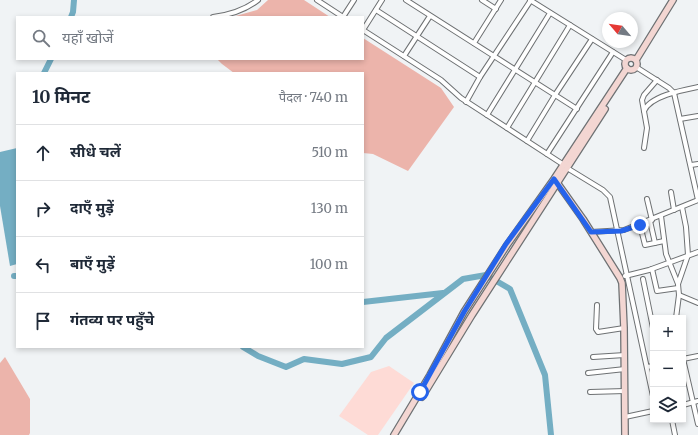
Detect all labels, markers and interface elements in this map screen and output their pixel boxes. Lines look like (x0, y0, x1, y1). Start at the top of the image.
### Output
north arrow (602, 12, 638, 48)
search box (16, 16, 364, 60)
icon: search (30, 27, 52, 49)
text: यहाँ खोजें (62, 28, 113, 47)
text: 10 मिनट (32, 86, 90, 108)
text: पैदल · 740 m (279, 89, 348, 106)
icon: ahead (32, 142, 54, 164)
text: सीधे चलें (70, 142, 121, 161)
text: 510 m (311, 144, 348, 161)
icon: right (32, 198, 54, 220)
text: दाएँ मुड़ें (70, 198, 114, 217)
text: 130 m (311, 200, 348, 217)
route end (631, 216, 649, 234)
icon: left (32, 254, 54, 276)
text: बाएँ मुड़ें (70, 254, 115, 273)
text: 100 m (310, 256, 348, 273)
icon: arrive (32, 310, 54, 332)
text: गंतव्य पर पहुँचे (70, 310, 154, 329)
map controls (650, 315, 686, 423)
button: + (650, 315, 686, 351)
button: − (650, 351, 686, 387)
route start (411, 383, 429, 401)
button: layers (650, 387, 686, 423)

